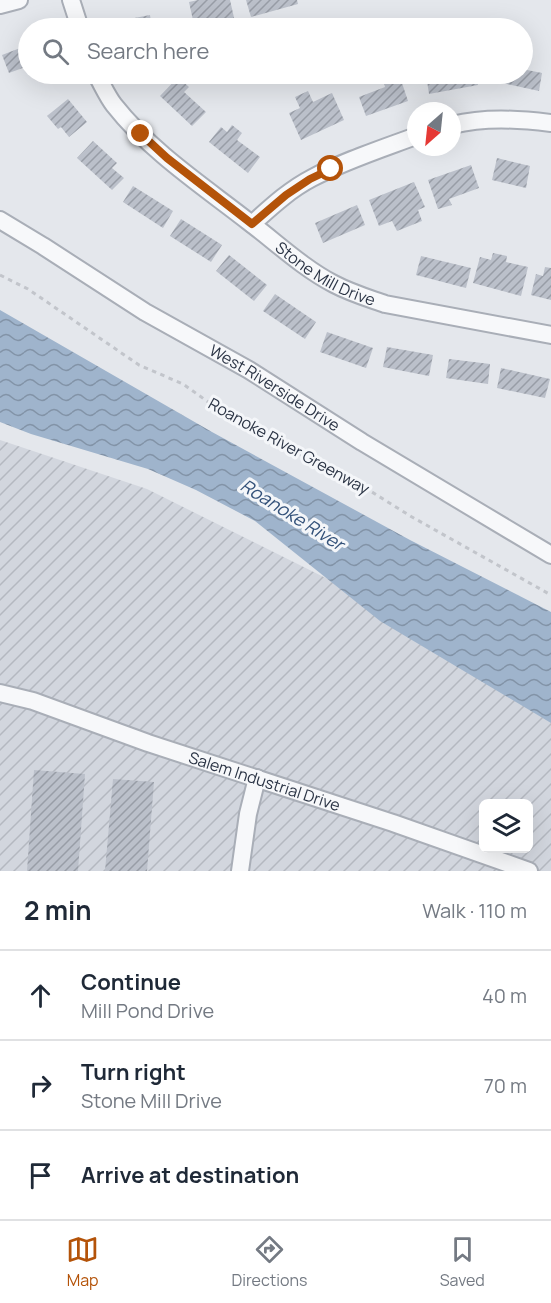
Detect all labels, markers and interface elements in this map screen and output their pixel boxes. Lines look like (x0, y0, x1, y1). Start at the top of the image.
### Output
search box (18, 18, 533, 84)
icon: search (39, 35, 72, 68)
text: Search here (87, 36, 209, 66)
north arrow (407, 102, 461, 156)
route end (127, 120, 153, 146)
route start (317, 155, 343, 181)
street label: Stone Mill Drive (271, 236, 378, 311)
street label: West Riverside Drive (206, 339, 344, 436)
street label: Roanoke River Greenway (204, 392, 374, 500)
water label: Roanoke River (236, 473, 351, 557)
street label: Salem Industrial Drive (186, 746, 343, 816)
map controls (479, 799, 533, 853)
button: layers (479, 799, 533, 853)
text: 2 min (24, 892, 92, 928)
text: Walk · 110 m (422, 897, 527, 924)
text: Continue (81, 967, 181, 997)
icon: ahead (24, 979, 57, 1012)
text: 40 m (482, 982, 527, 1009)
text: Mill Pond Drive (81, 997, 214, 1024)
text: Turn right (81, 1057, 186, 1087)
icon: right (24, 1069, 57, 1102)
text: 70 m (484, 1072, 527, 1099)
text: Stone Mill Drive (81, 1087, 222, 1114)
icon: arrive (24, 1159, 57, 1192)
text: Arrive at destination (81, 1160, 299, 1190)
tab: Map (66, 1233, 99, 1291)
tab: Directions (232, 1233, 307, 1291)
tab: Saved (440, 1233, 485, 1291)

